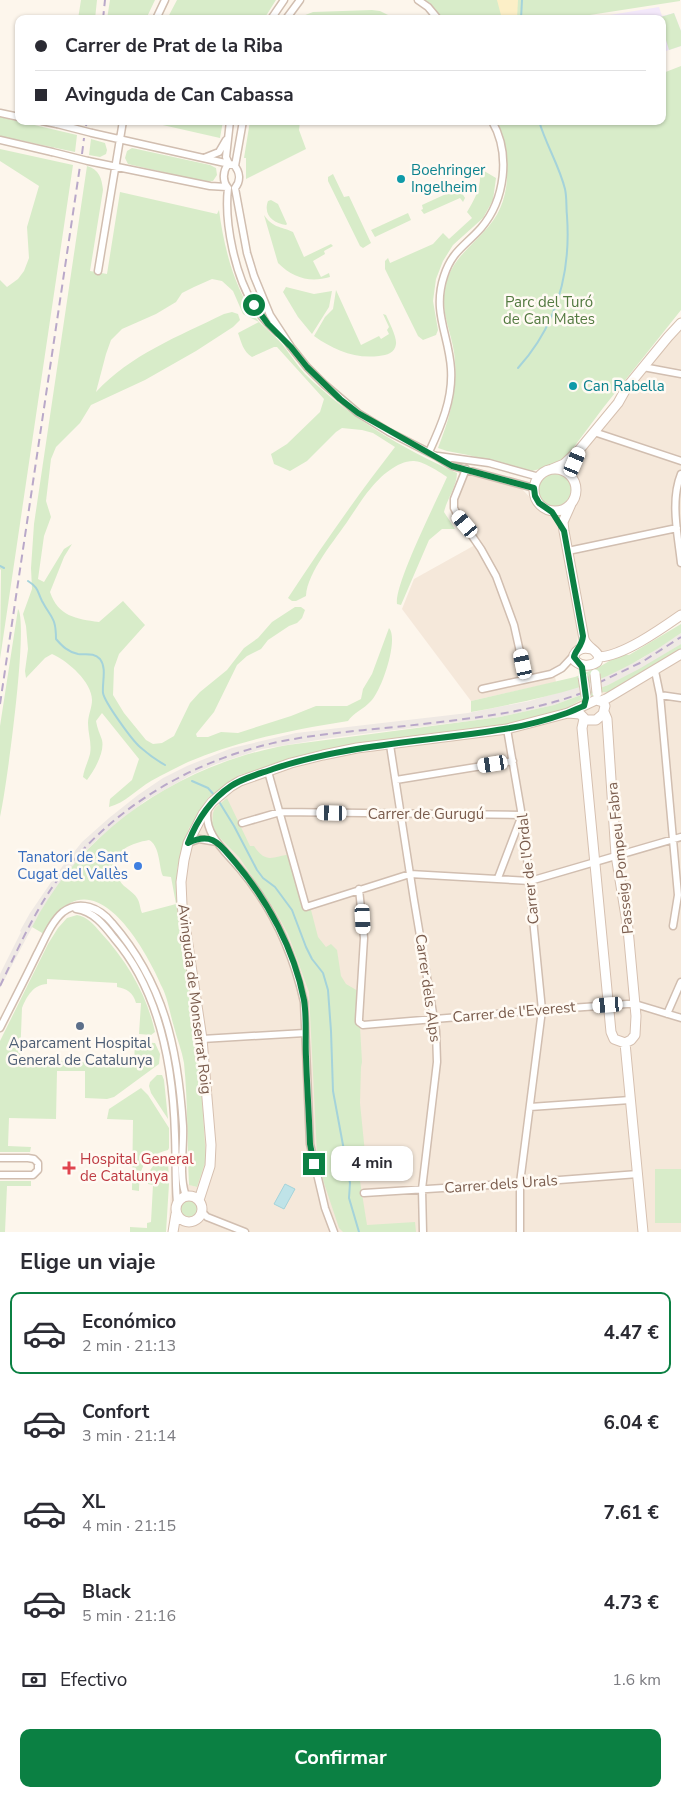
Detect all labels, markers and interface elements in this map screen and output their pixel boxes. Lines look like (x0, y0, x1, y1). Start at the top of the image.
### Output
text: Carrer de Prat de la Riba (65, 33, 283, 59)
text: Avinguda de Can Cabassa (65, 82, 294, 108)
place label: Boehringer Ingelheim (411, 160, 486, 197)
marker: Boehringer Ingelheim (395, 173, 407, 185)
park label: Parc del Turó de Can Mates (503, 292, 595, 329)
route start (243, 294, 265, 316)
place label: Can Rabella (583, 376, 665, 396)
marker: Can Rabella (567, 380, 579, 392)
car (562, 445, 587, 479)
car (449, 508, 480, 540)
car (512, 648, 533, 680)
car (477, 754, 508, 774)
street label: Passeig Pompeu Fabra (602, 781, 638, 935)
street label: Carrer de Gurugú (368, 804, 484, 824)
car (316, 805, 347, 821)
street label: Carrer de l'Ordal (512, 812, 544, 925)
place label: Tanatori de Sant Cugat del Vallès (17, 847, 129, 884)
marker: Tanatori de Sant Cugat del Vallès (132, 860, 144, 872)
street label: Avinguda de Monserrat Roig (173, 903, 217, 1095)
car (354, 904, 371, 934)
street label: Carrer dels Alps (411, 933, 445, 1043)
car (592, 996, 623, 1014)
street label: Carrer de l'Everest (452, 997, 577, 1027)
marker: Aparcament Hospital General de Catalunya (74, 1020, 86, 1032)
place label: Aparcament Hospital General de Catalunya (7, 1033, 153, 1070)
callout: 4 min (332, 1146, 414, 1182)
place label: Hospital General de Catalunya (80, 1149, 194, 1186)
text: 4 min (351, 1152, 393, 1174)
route end (303, 1153, 325, 1175)
marker: Hospital General de Catalunya (62, 1161, 76, 1175)
street label: Carrer dels Urals (444, 1170, 558, 1198)
text: Elige un viaje (20, 1247, 155, 1277)
text: Económico (82, 1309, 176, 1335)
icon: car (22, 1311, 67, 1356)
text: 4.47 € (604, 1320, 659, 1346)
text: 2 min · 21:13 (82, 1335, 176, 1357)
text: Confort (82, 1399, 149, 1425)
icon: car (22, 1401, 67, 1446)
text: 6.04 € (604, 1410, 659, 1436)
text: 3 min · 21:14 (82, 1425, 176, 1447)
text: XL (82, 1489, 105, 1515)
icon: car (22, 1491, 67, 1536)
text: 7.61 € (604, 1500, 659, 1526)
text: 4 min · 21:15 (82, 1515, 176, 1537)
text: Black (82, 1579, 131, 1605)
icon: car (22, 1581, 67, 1626)
text: 4.73 € (604, 1590, 659, 1616)
text: 5 min · 21:16 (82, 1605, 176, 1627)
icon: cash (20, 1666, 48, 1694)
text: Efectivo (60, 1667, 127, 1693)
text: 1.6 km (612, 1669, 661, 1691)
button: Confirmar (20, 1729, 661, 1787)

